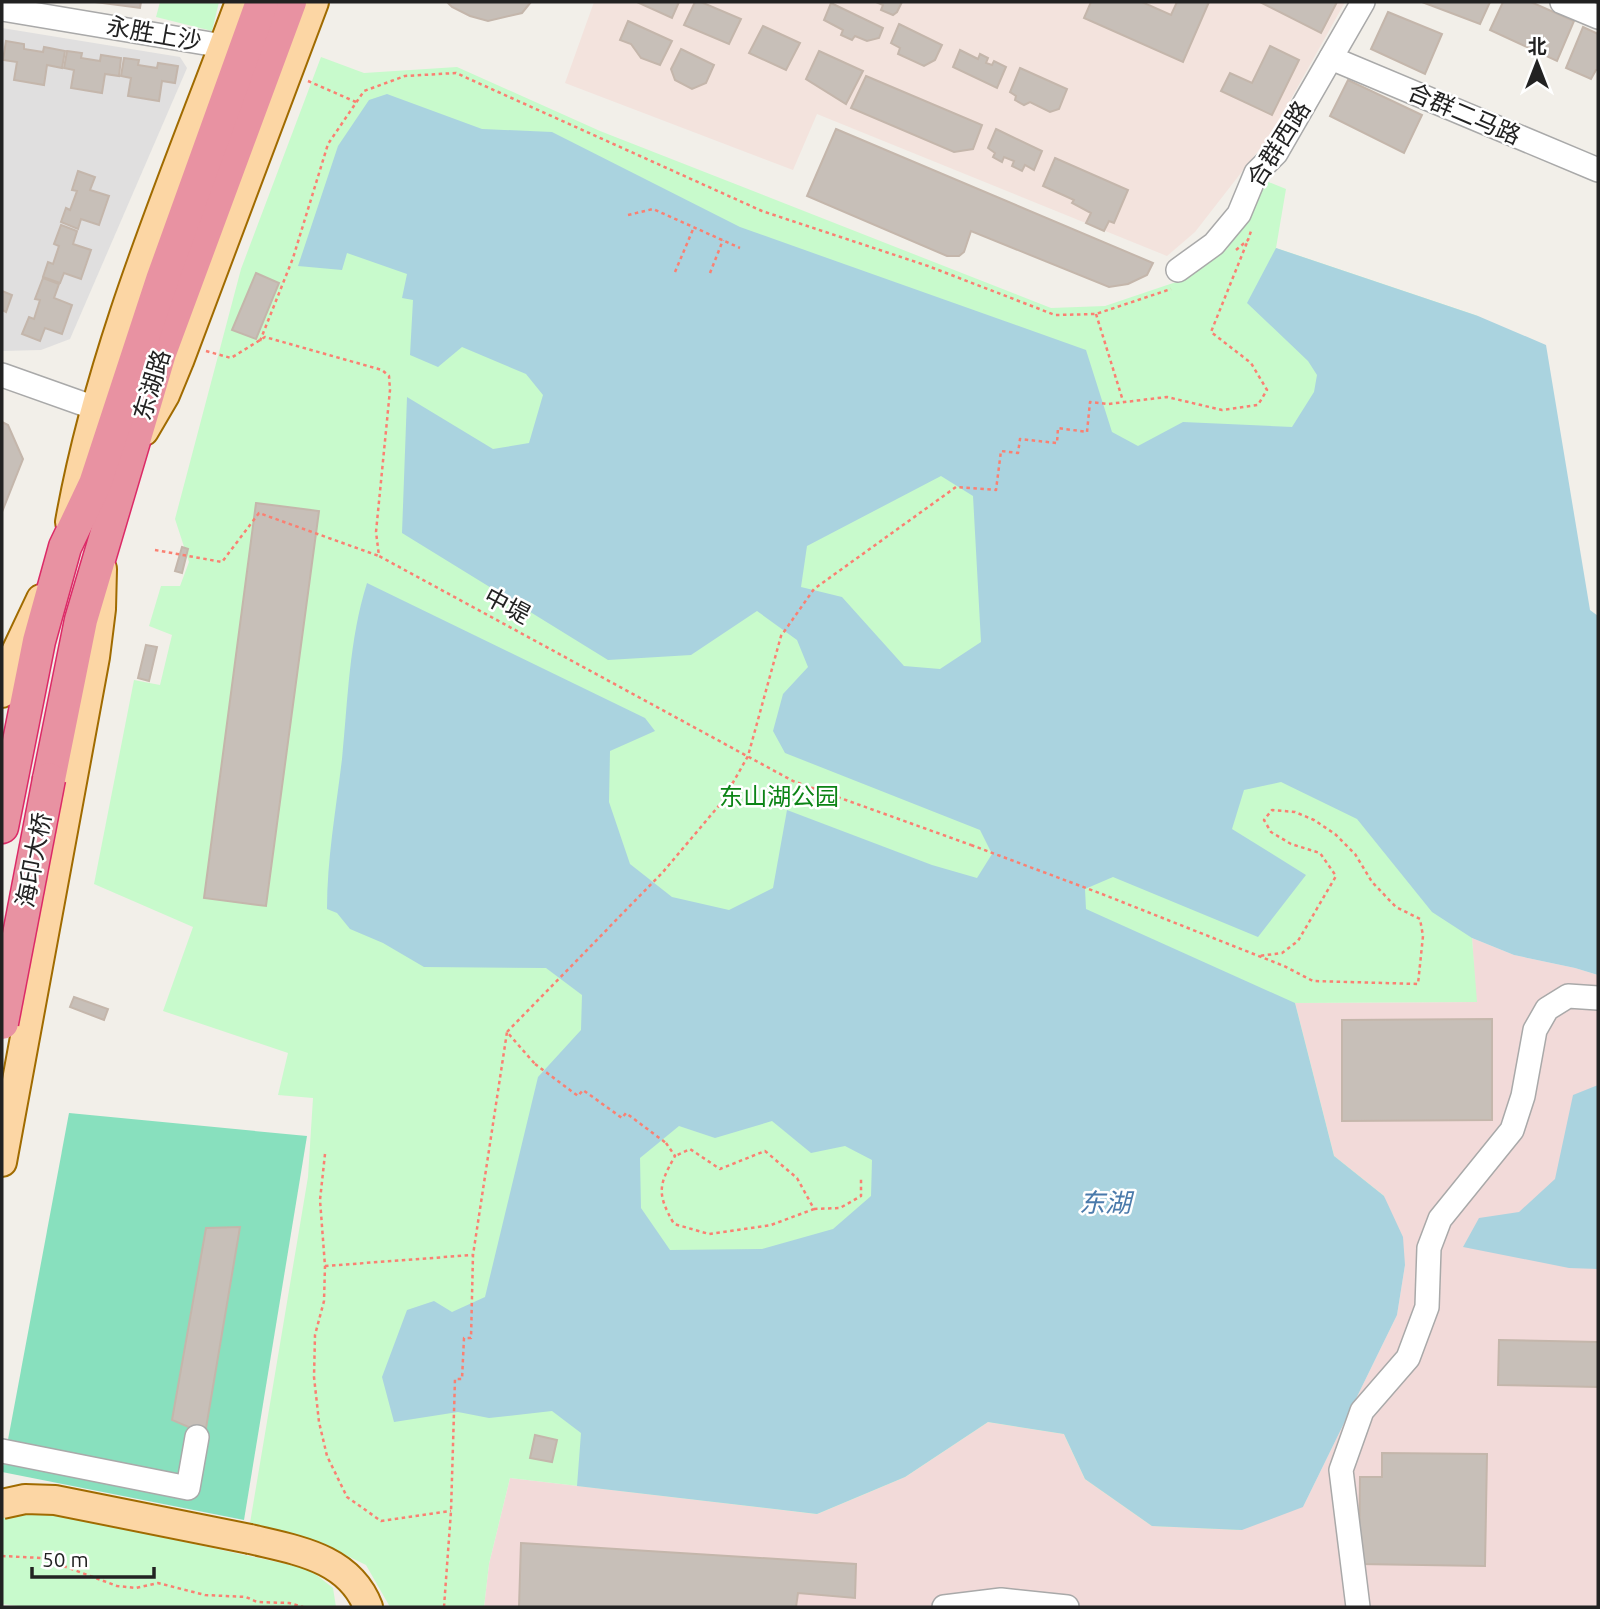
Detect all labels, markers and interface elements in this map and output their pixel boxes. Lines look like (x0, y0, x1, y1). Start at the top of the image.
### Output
street label: 永胜上沙 (104, 12, 204, 55)
north arrow (1502, 28, 1572, 98)
text: 北 (1527, 35, 1547, 57)
street label: 合群二马路 (1404, 78, 1525, 149)
street label: 合群西路 (1242, 96, 1315, 192)
street label: 东湖路 (128, 346, 175, 423)
street label: 中堤 (480, 582, 535, 629)
park label: 东山湖公园 (719, 783, 839, 810)
street label: 海印大桥 (11, 810, 56, 910)
water label: 东湖 (1079, 1188, 1135, 1217)
scale bar (32, 1536, 154, 1580)
text: 50 m (42, 1547, 89, 1571)

